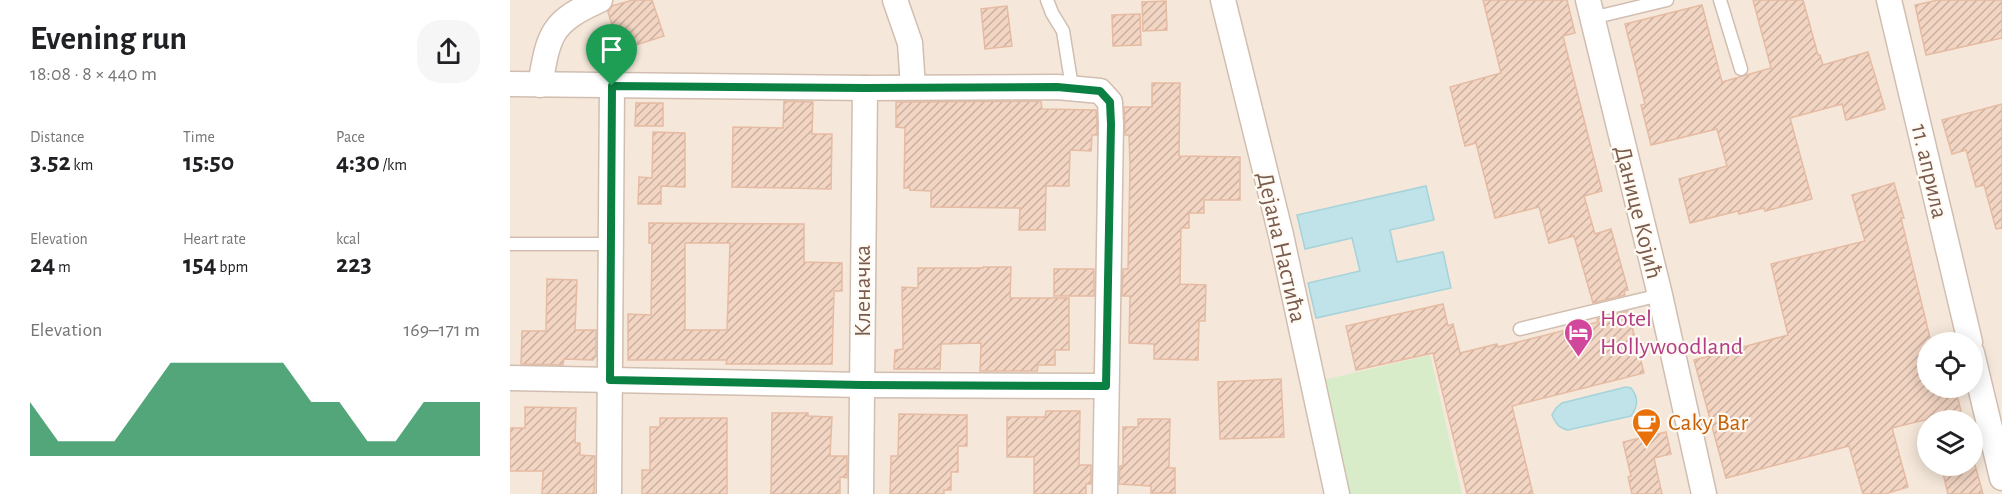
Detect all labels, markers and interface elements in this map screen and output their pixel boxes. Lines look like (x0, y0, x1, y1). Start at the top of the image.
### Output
button: share (417, 20, 480, 83)
text: Evening run (30, 23, 187, 56)
pin (586, 24, 637, 86)
icon: arrive (595, 33, 628, 66)
text: 18:08 · 8 × 440 m (30, 64, 157, 84)
street label: 11. априла (1907, 122, 1952, 221)
text: Distance (30, 129, 84, 145)
text: Time (183, 129, 215, 145)
text: Pace (336, 129, 365, 145)
street label: Данице Којић (1610, 143, 1666, 281)
text: 3.52 (30, 149, 71, 175)
text: 15:50 (183, 149, 234, 175)
text: 4:30 (336, 149, 380, 175)
text: km (71, 157, 93, 173)
text: /km (380, 157, 407, 173)
street label: Дејана Настића (1252, 170, 1310, 325)
text: Elevation (30, 231, 88, 247)
text: Heart rate (183, 231, 246, 247)
text: kcal (336, 231, 360, 247)
street label: Кленачка (851, 245, 875, 337)
text: 24 (30, 251, 55, 277)
text: 154 (183, 251, 217, 277)
text: 223 (336, 251, 372, 277)
text: m (55, 259, 71, 275)
text: bpm (217, 259, 248, 275)
place label: Hotel Hollywoodland (1600, 307, 1743, 359)
hotel icon: Hotel Hollywoodland (1563, 316, 1595, 358)
text: Elevation (30, 320, 102, 340)
text: 169–171 m (403, 320, 480, 340)
map controls (1917, 332, 1983, 476)
button: locate (1917, 332, 1983, 398)
cafe icon: Caky Bar (1631, 406, 1663, 448)
button: layers (1917, 410, 1983, 476)
place label: Caky Bar (1668, 411, 1748, 435)

